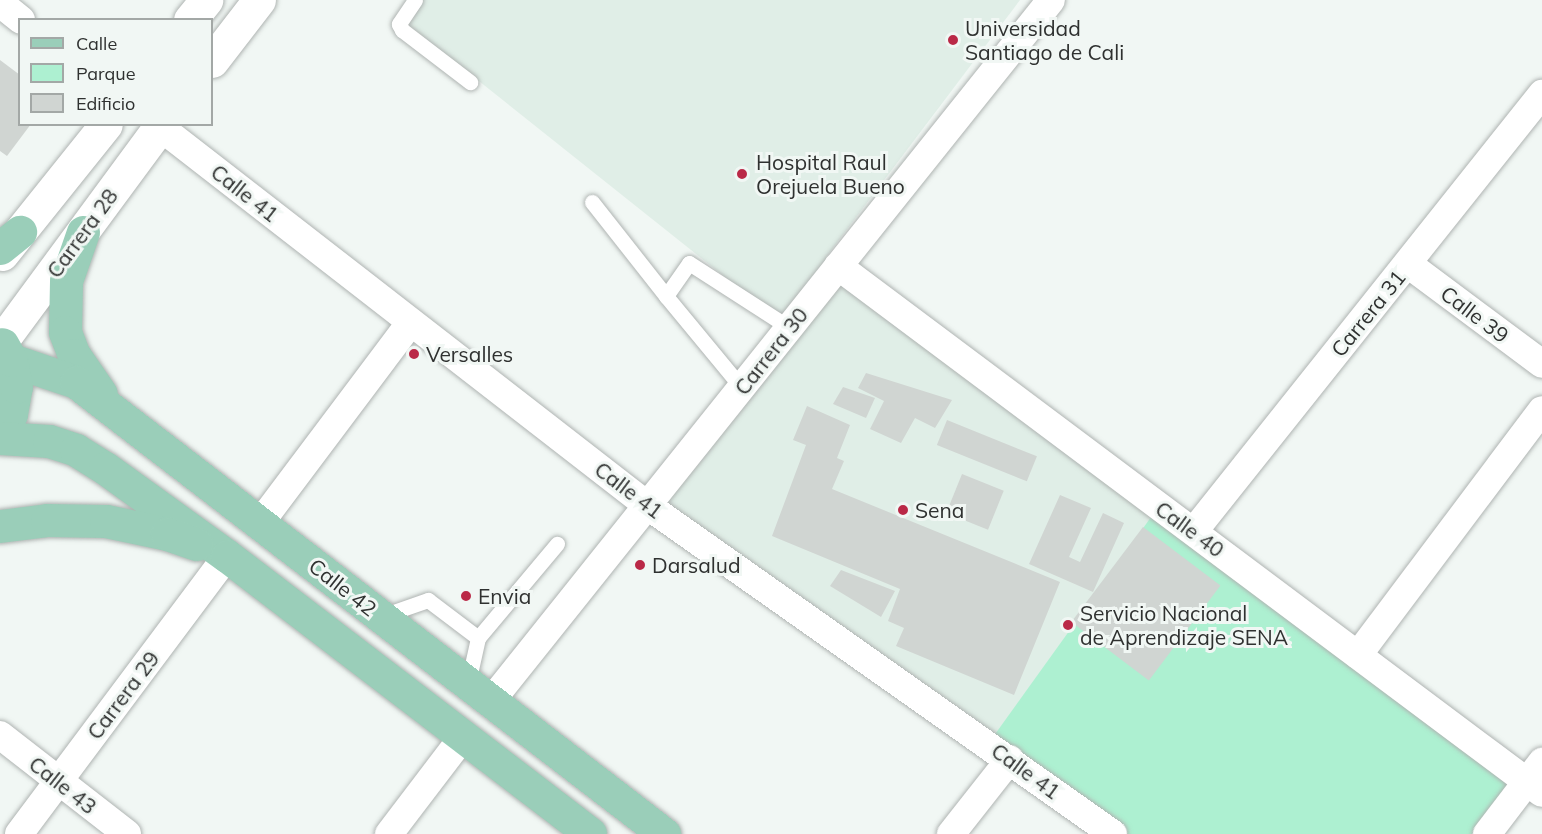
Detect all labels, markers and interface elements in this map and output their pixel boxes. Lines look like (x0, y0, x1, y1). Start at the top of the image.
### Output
place label: Universidad Santiago de Cali (965, 15, 1124, 65)
legend (18, 18, 213, 126)
text: Calle (76, 32, 117, 55)
marker: Universidad Santiago de Cali (946, 33, 960, 47)
text: Parque (76, 62, 135, 85)
text: Edificio (76, 92, 135, 115)
place label: Hospital Raul Orejuela Bueno (756, 149, 905, 199)
street label: Calle 41 (206, 159, 284, 227)
marker: Hospital Raul Orejuela Bueno (733, 165, 751, 183)
street label: Carrera 28 (41, 184, 123, 282)
street label: Carrera 31 (1325, 265, 1411, 361)
street label: Calle 39 (1436, 280, 1514, 348)
street label: Carrera 30 (729, 302, 813, 400)
place label: Versalles (426, 341, 513, 367)
marker: Versalles (407, 347, 421, 361)
street label: Calle 41 (590, 456, 668, 524)
street label: Calle 40 (1151, 496, 1229, 562)
place label: Sena (915, 497, 964, 523)
marker: Sena (896, 503, 910, 517)
place label: Darsalud (652, 552, 741, 578)
street label: Calle 42 (304, 553, 382, 621)
marker: Darsalud (633, 558, 647, 572)
place label: Envia (478, 583, 531, 609)
marker: Envia (459, 589, 473, 603)
place label: Servicio Nacional de Aprendizaje SENA (1080, 600, 1288, 650)
marker: Servicio Nacional de Aprendizaje SENA (1061, 618, 1075, 632)
street label: Carrera 29 (82, 646, 164, 744)
street label: Calle 41 (987, 738, 1065, 804)
street label: Calle 43 (24, 751, 102, 819)

